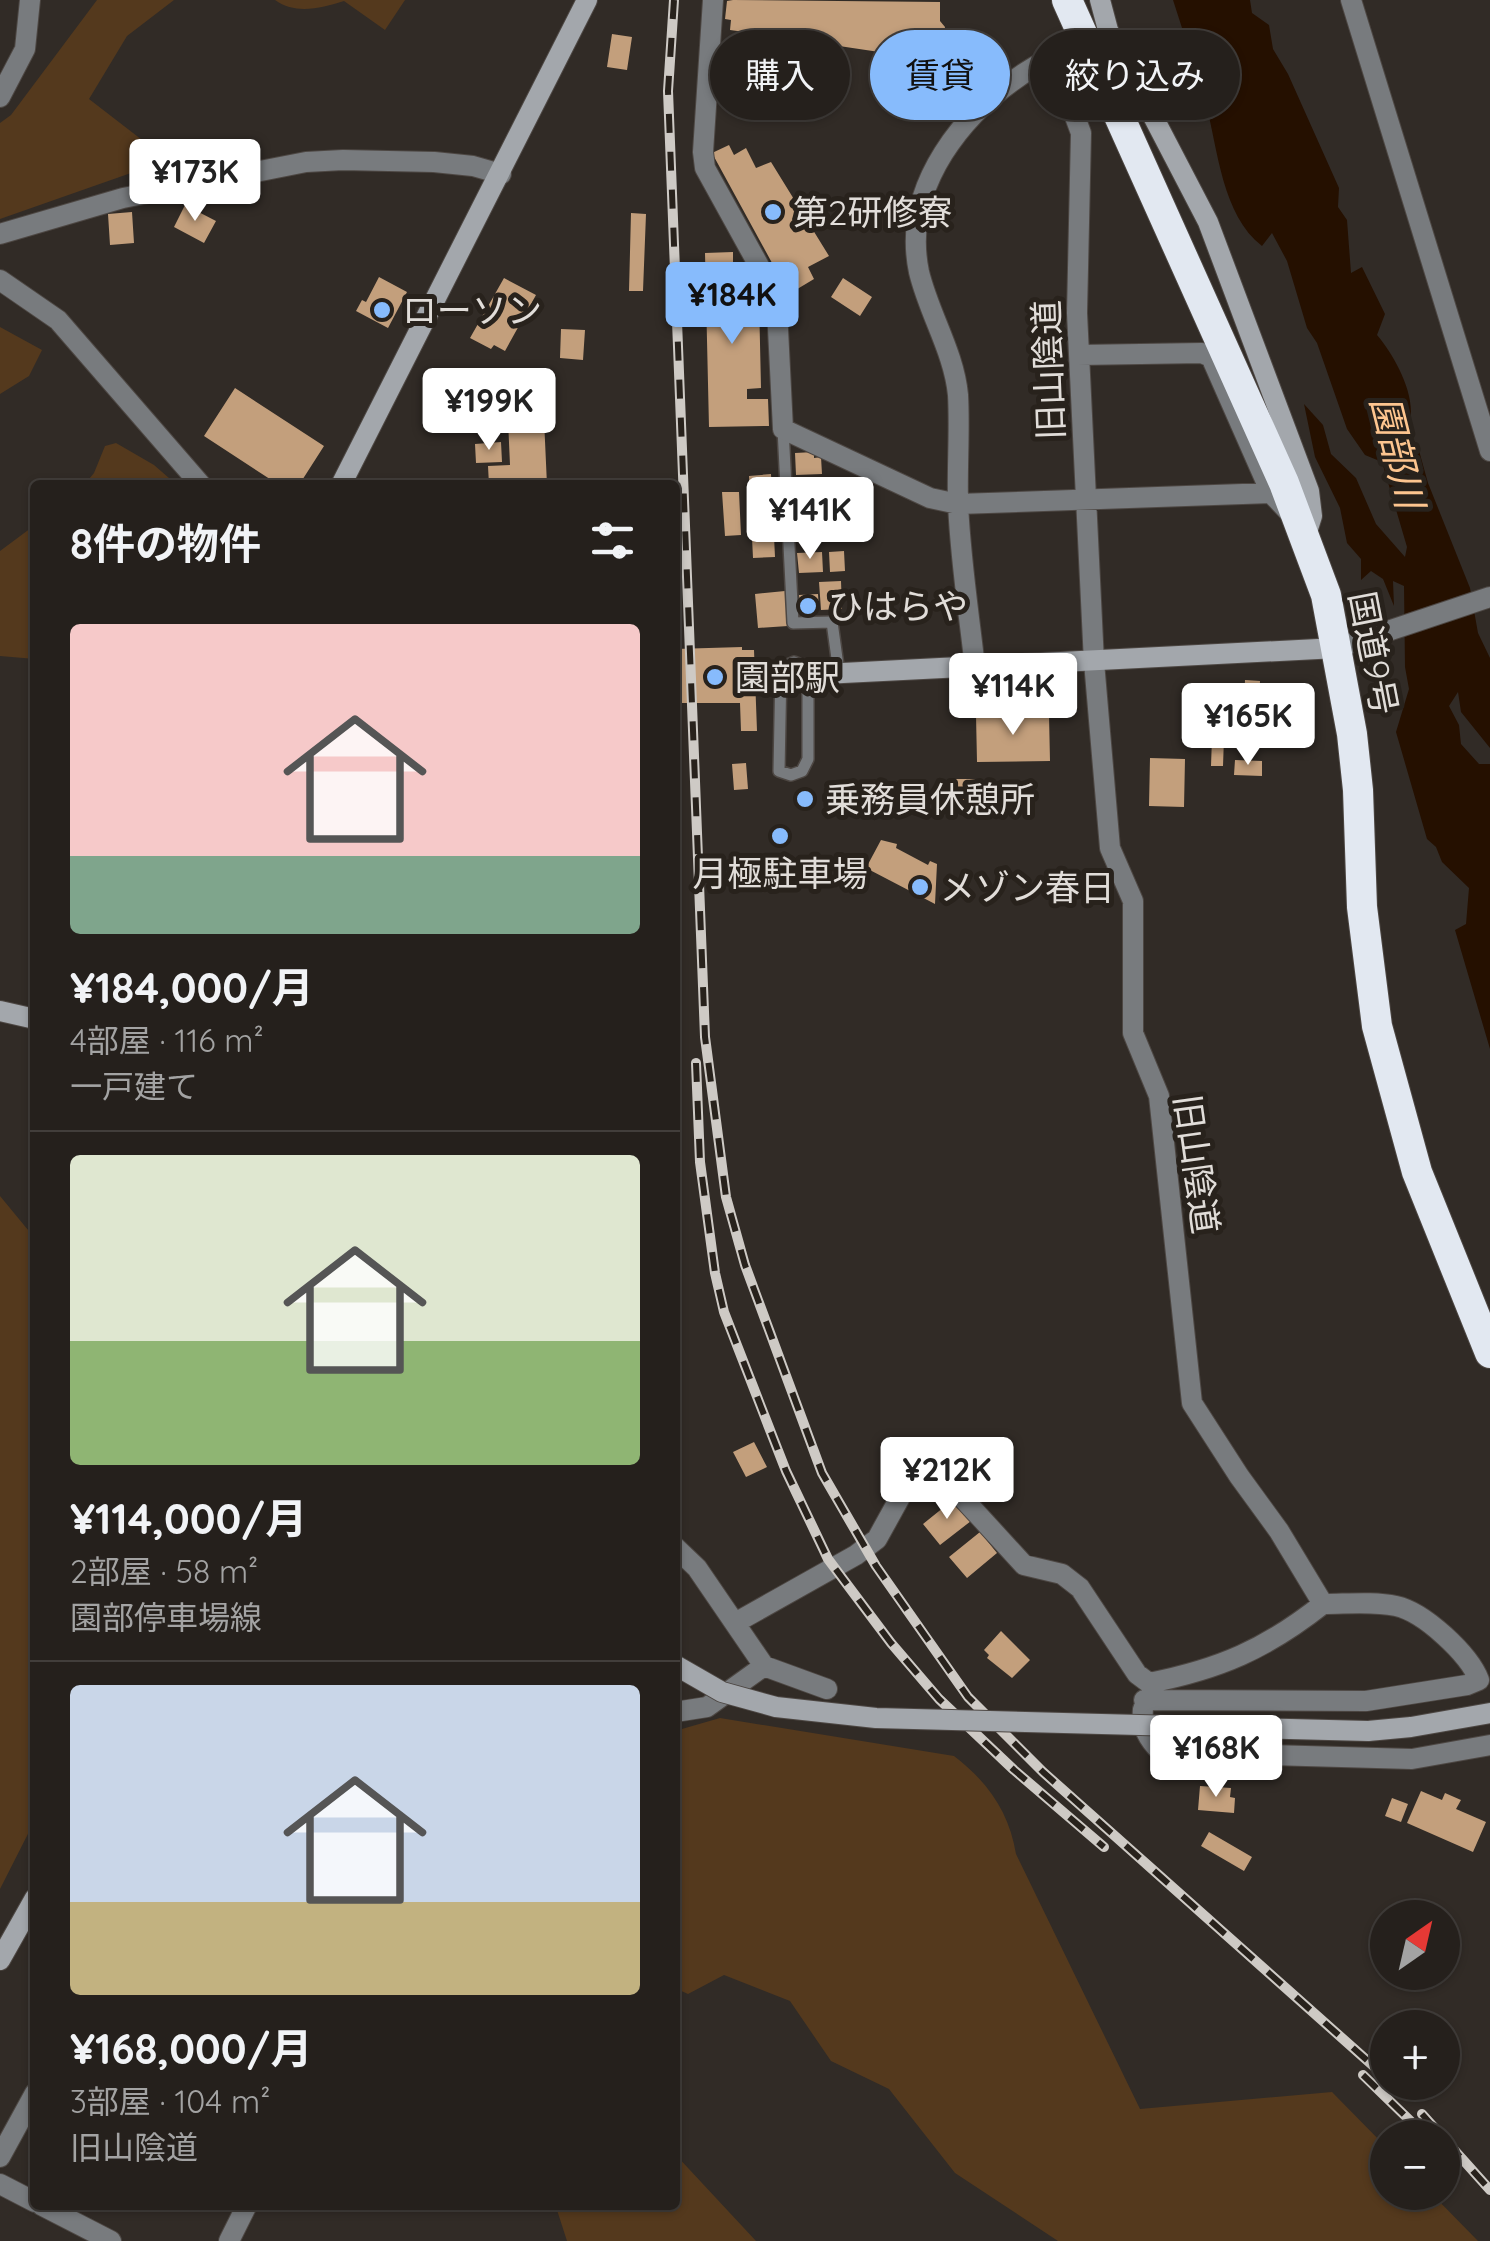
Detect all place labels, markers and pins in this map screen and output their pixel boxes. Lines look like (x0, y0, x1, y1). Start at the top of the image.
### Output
pin: ¥173K (125, 139, 265, 224)
place label: 第2研修寮 (793, 190, 952, 234)
marker: 第2研修寮 (762, 201, 784, 223)
pin: ¥184K (662, 262, 802, 347)
place label: ローソン (402, 288, 542, 332)
marker: ローソン (371, 299, 393, 321)
pin: ¥199K (419, 368, 559, 453)
pin: ¥141K (740, 477, 880, 562)
place label: ひはらや (828, 584, 968, 628)
marker: ひはらや (797, 595, 819, 617)
pin: ¥114K (943, 653, 1083, 738)
place label: 園部駅 (735, 655, 840, 699)
marker: 園部駅 (704, 666, 726, 688)
pin: ¥165K (1178, 683, 1318, 768)
place label: 乗務員休憩所 (825, 777, 1035, 821)
marker: 乗務員休憩所 (794, 788, 816, 810)
marker: 月極駐車場 (769, 825, 791, 847)
place label: 月極駐車場 (692, 851, 868, 895)
place label: メゾン春日 (940, 865, 1115, 909)
marker: メゾン春日 (909, 876, 931, 898)
pin: ¥212K (877, 1437, 1017, 1522)
pin: ¥168K (1146, 1715, 1286, 1800)

